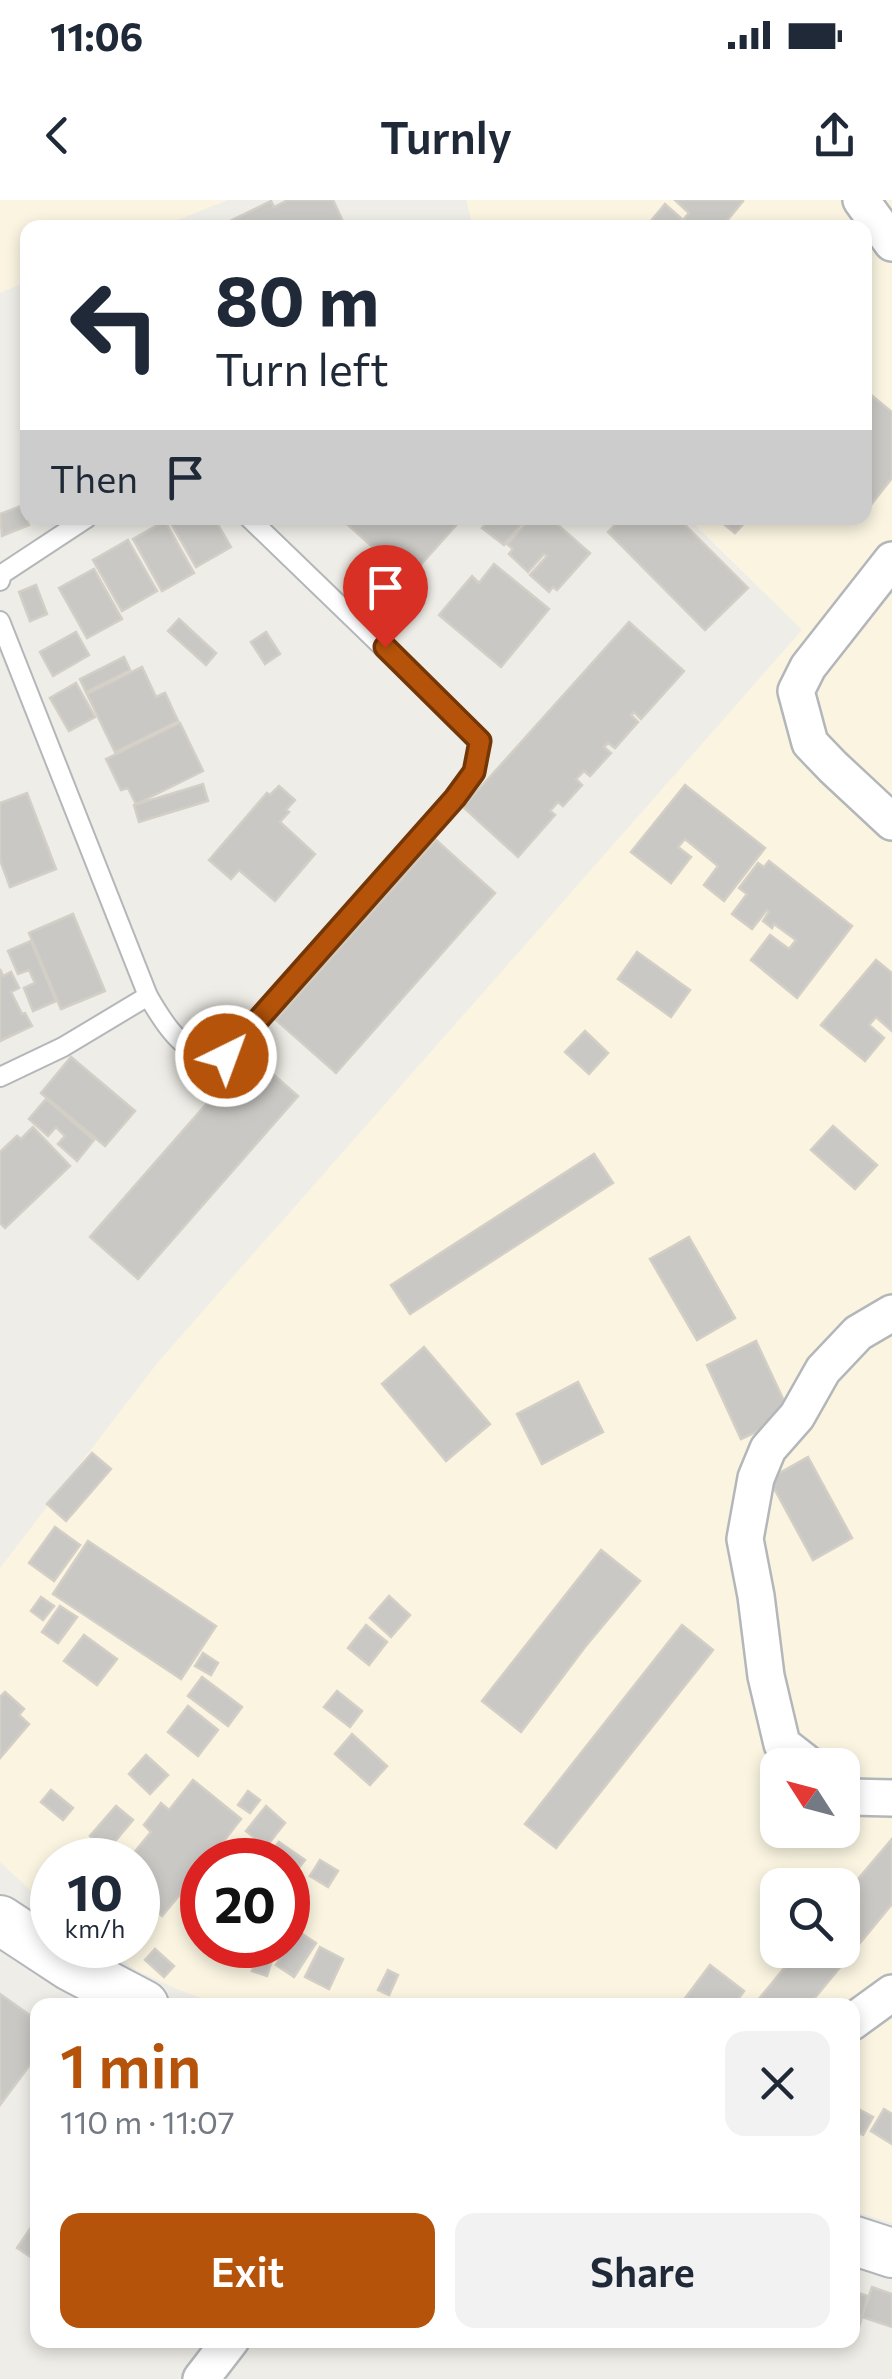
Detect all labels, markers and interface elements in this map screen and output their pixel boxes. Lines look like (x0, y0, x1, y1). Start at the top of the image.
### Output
text: 11:06 (50, 12, 143, 59)
icon: back (30, 108, 85, 163)
text: Turnly (380, 108, 512, 163)
icon: share (807, 108, 862, 163)
text: 80 m (215, 255, 379, 340)
icon: left (50, 260, 180, 390)
text: Turn left (215, 340, 389, 395)
icon: arrive (158, 450, 213, 505)
text: Then (50, 454, 138, 501)
pin (343, 545, 428, 648)
icon: arrive (358, 560, 413, 615)
position arrow (174, 1004, 278, 1108)
north arrow (760, 1748, 860, 1848)
map controls (760, 1748, 860, 1968)
speed limit sign: 20 (180, 1838, 310, 1968)
text: 10 (67, 1860, 123, 1921)
button: search (760, 1868, 860, 1968)
text: km/h (65, 1913, 125, 1943)
text: 1 min (60, 2027, 201, 2100)
button: close (725, 2031, 830, 2136)
text: 110 m · 11:07 (60, 2101, 235, 2141)
button: Exit (60, 2213, 435, 2328)
button: Share (455, 2213, 830, 2328)

